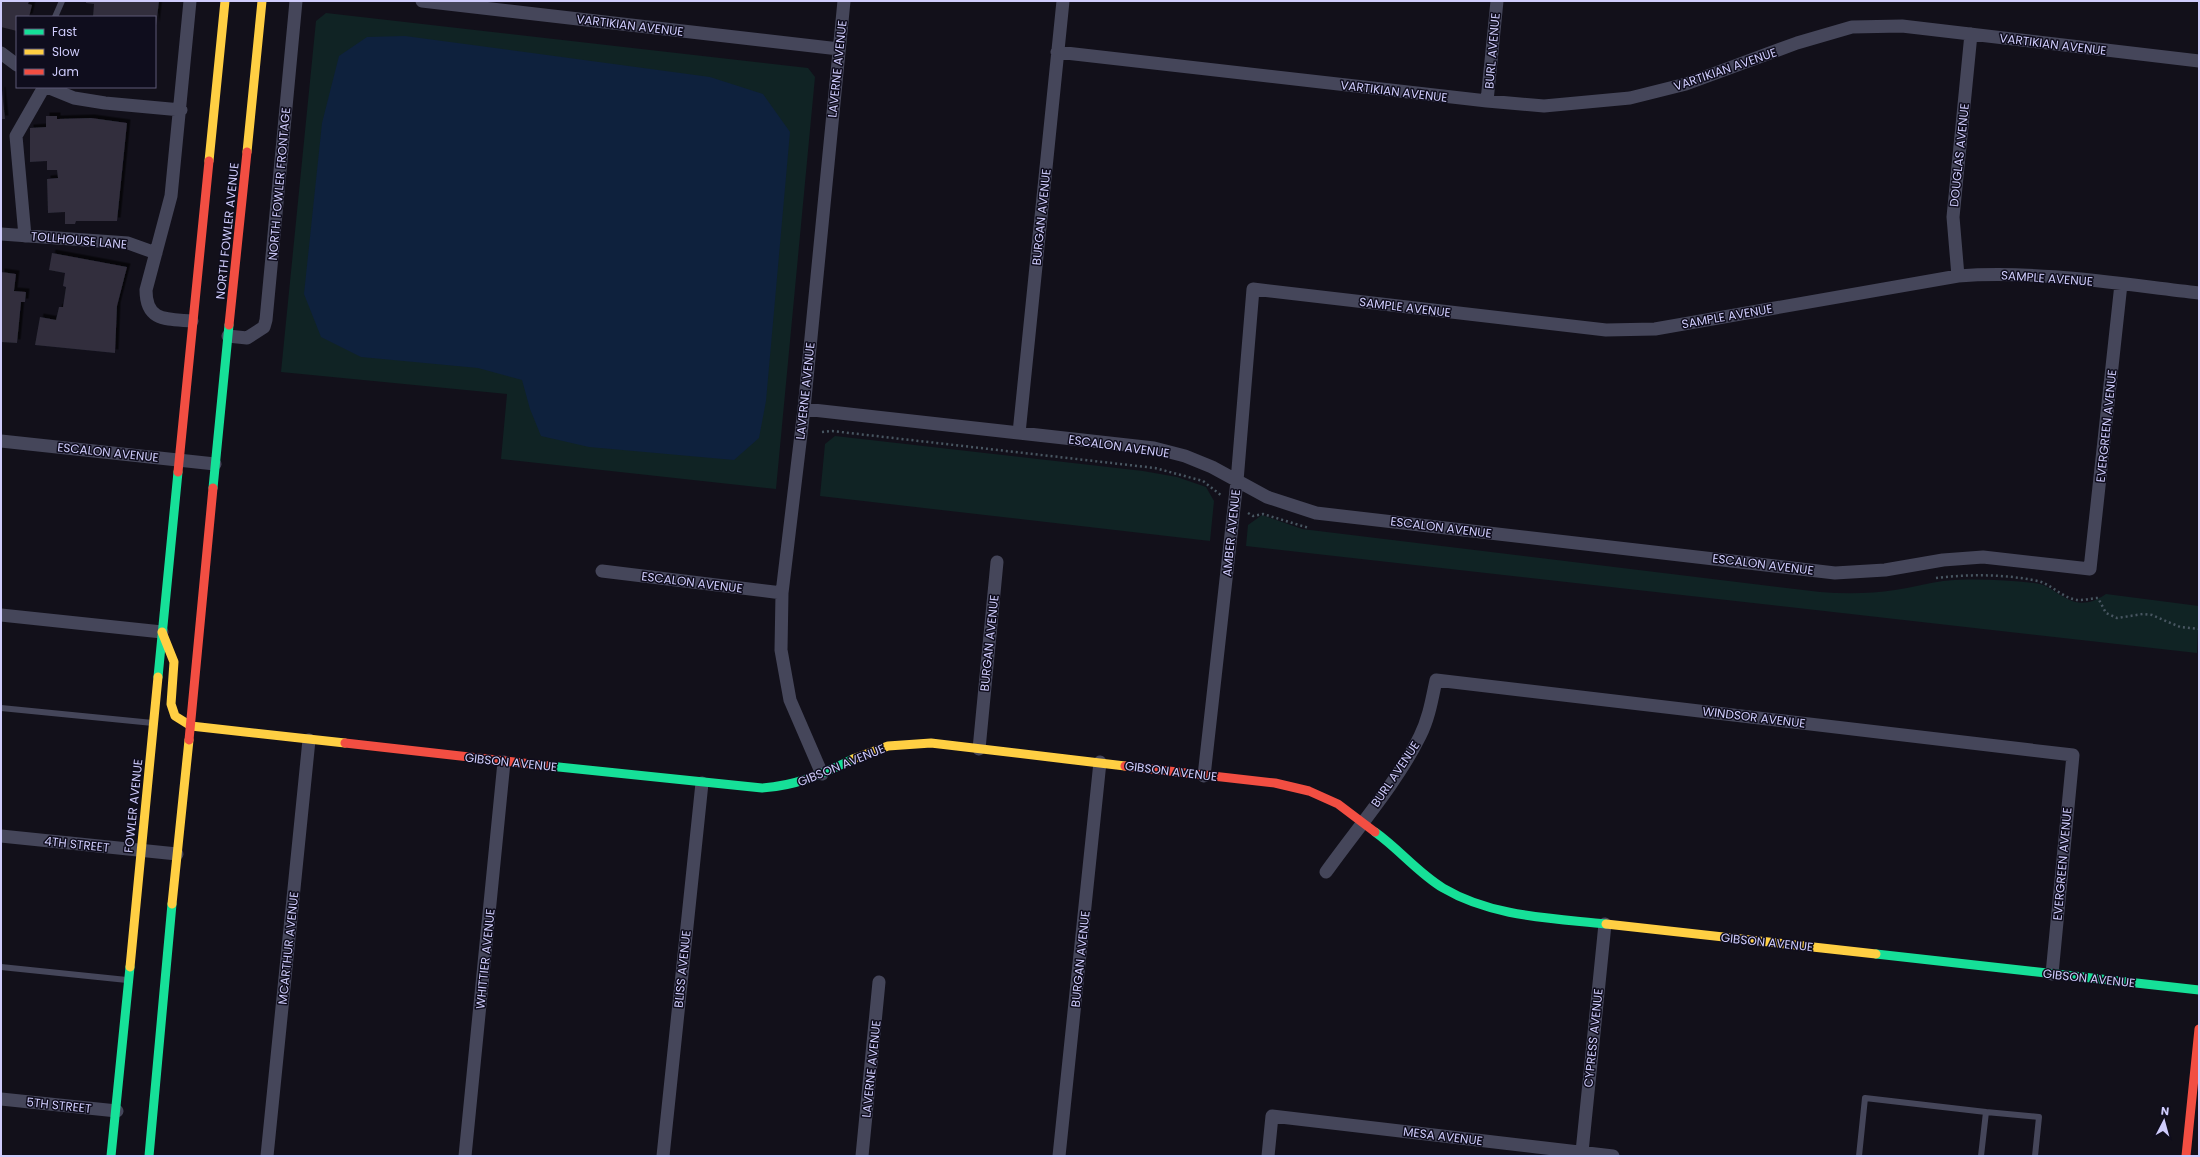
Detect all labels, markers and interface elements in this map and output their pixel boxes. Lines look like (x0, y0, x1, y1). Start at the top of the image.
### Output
street label: VARTIKIAN AVENUE (575, 10, 685, 40)
street label: BURL AVENUE (1480, 12, 1504, 90)
legend (16, 16, 156, 88)
street label: LAVERNE AVENUE (823, 20, 851, 118)
text: Fast (52, 23, 77, 40)
street label: VARTIKIAN AVENUE (1998, 29, 2108, 59)
text: Slow (52, 43, 80, 60)
street label: VARTIKIAN AVENUE (1671, 43, 1779, 95)
text: Jam (52, 63, 79, 80)
street label: VARTIKIAN AVENUE (1339, 76, 1449, 106)
street label: DOUGLAS AVENUE (1945, 102, 1973, 208)
street label: NORTH FOWLER FRONTAGE (264, 107, 294, 261)
street label: NORTH FOWLER AVENUE (211, 162, 243, 300)
street label: BURGAN AVENUE (1027, 168, 1055, 266)
street label: TOLLHOUSE LANE (30, 227, 128, 253)
street label: SAMPLE AVENUE (2001, 266, 2093, 290)
street label: SAMPLE AVENUE (1358, 293, 1452, 321)
street label: SAMPLE AVENUE (1680, 300, 1774, 332)
street label: LAVERNE AVENUE (791, 342, 819, 440)
street label: EVERGREEN AVENUE (2092, 369, 2120, 483)
street label: ESCALON AVENUE (1067, 430, 1171, 462)
street label: ESCALON AVENUE (56, 438, 160, 466)
street label: AMBER AVENUE (1218, 489, 1244, 577)
street label: ESCALON AVENUE (1389, 512, 1493, 542)
street label: ESCALON AVENUE (1711, 549, 1815, 579)
street label: ESCALON AVENUE (640, 567, 744, 597)
street label: BURGAN AVENUE (975, 594, 1003, 692)
street label: WINDSOR AVENUE (1702, 702, 1806, 732)
street label: BURL AVENUE (1367, 738, 1423, 810)
street label: GIBSON AVENUE (795, 740, 887, 790)
street label: GIBSON AVENUE (464, 749, 558, 775)
street label: GIBSON AVENUE (1124, 757, 1218, 785)
street label: FOWLER AVENUE (120, 758, 146, 854)
street label: EVERGREEN AVENUE (2049, 807, 2075, 921)
street label: 4TH STREET (44, 832, 111, 856)
street label: MCARTHUR AVENUE (274, 891, 302, 1005)
street label: WHITTIER AVENUE (471, 908, 499, 1010)
street label: BURGAN AVENUE (1066, 910, 1094, 1008)
street label: BLISS AVENUE (669, 929, 695, 1009)
street label: GIBSON AVENUE (1720, 929, 1814, 955)
street label: GIBSON AVENUE (2042, 965, 2136, 991)
street label: CYPRESS AVENUE (1579, 988, 1607, 1088)
street label: LAVERNE AVENUE (857, 1020, 885, 1118)
street label: 5TH STREET (26, 1093, 93, 1117)
north arrow (2144, 1101, 2184, 1141)
text: N (2160, 1103, 2170, 1119)
street label: MESA AVENUE (1402, 1123, 1484, 1149)

